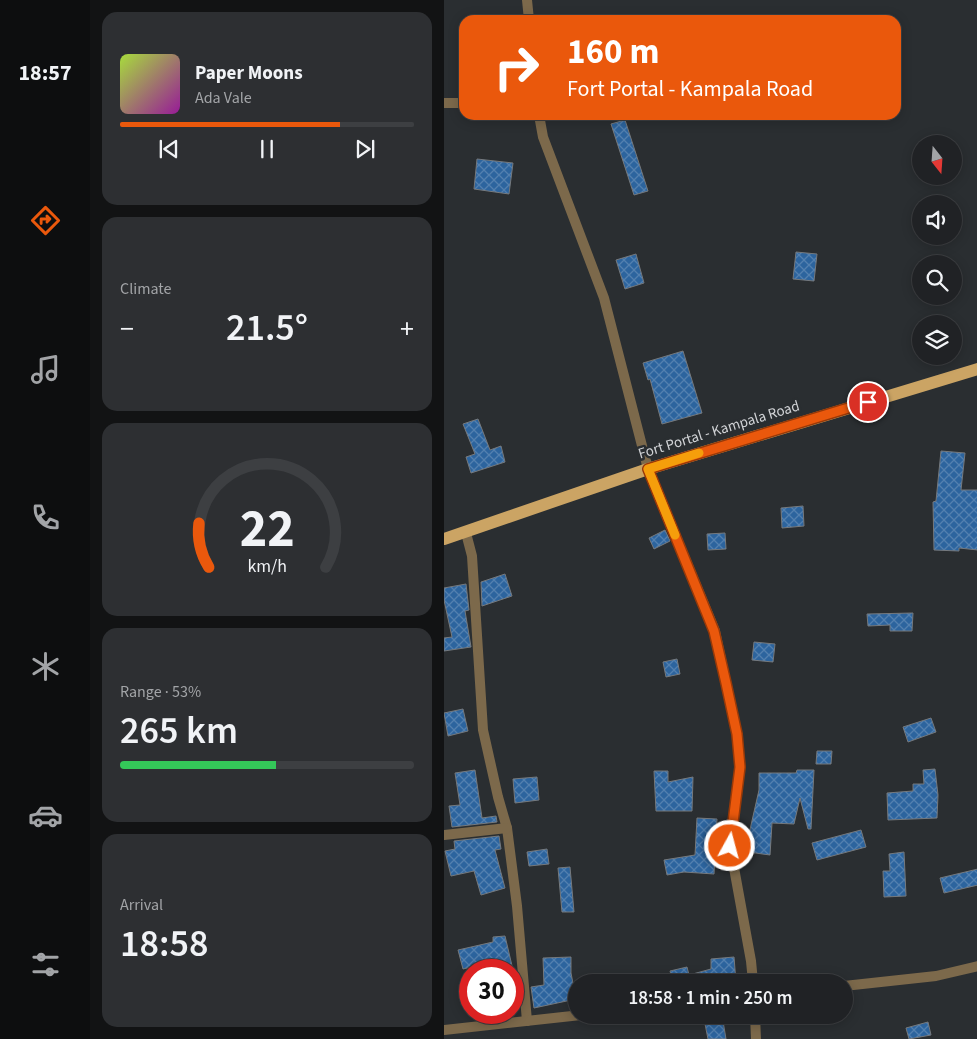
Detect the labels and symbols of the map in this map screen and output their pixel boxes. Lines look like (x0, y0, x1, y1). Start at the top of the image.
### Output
north arrow (912, 135, 962, 185)
pin (847, 381, 889, 423)
street label: Fort Portal - Kampala Road (636, 395, 802, 465)
position arrow (703, 819, 755, 871)
speed limit sign: 30 (459, 959, 524, 1024)

